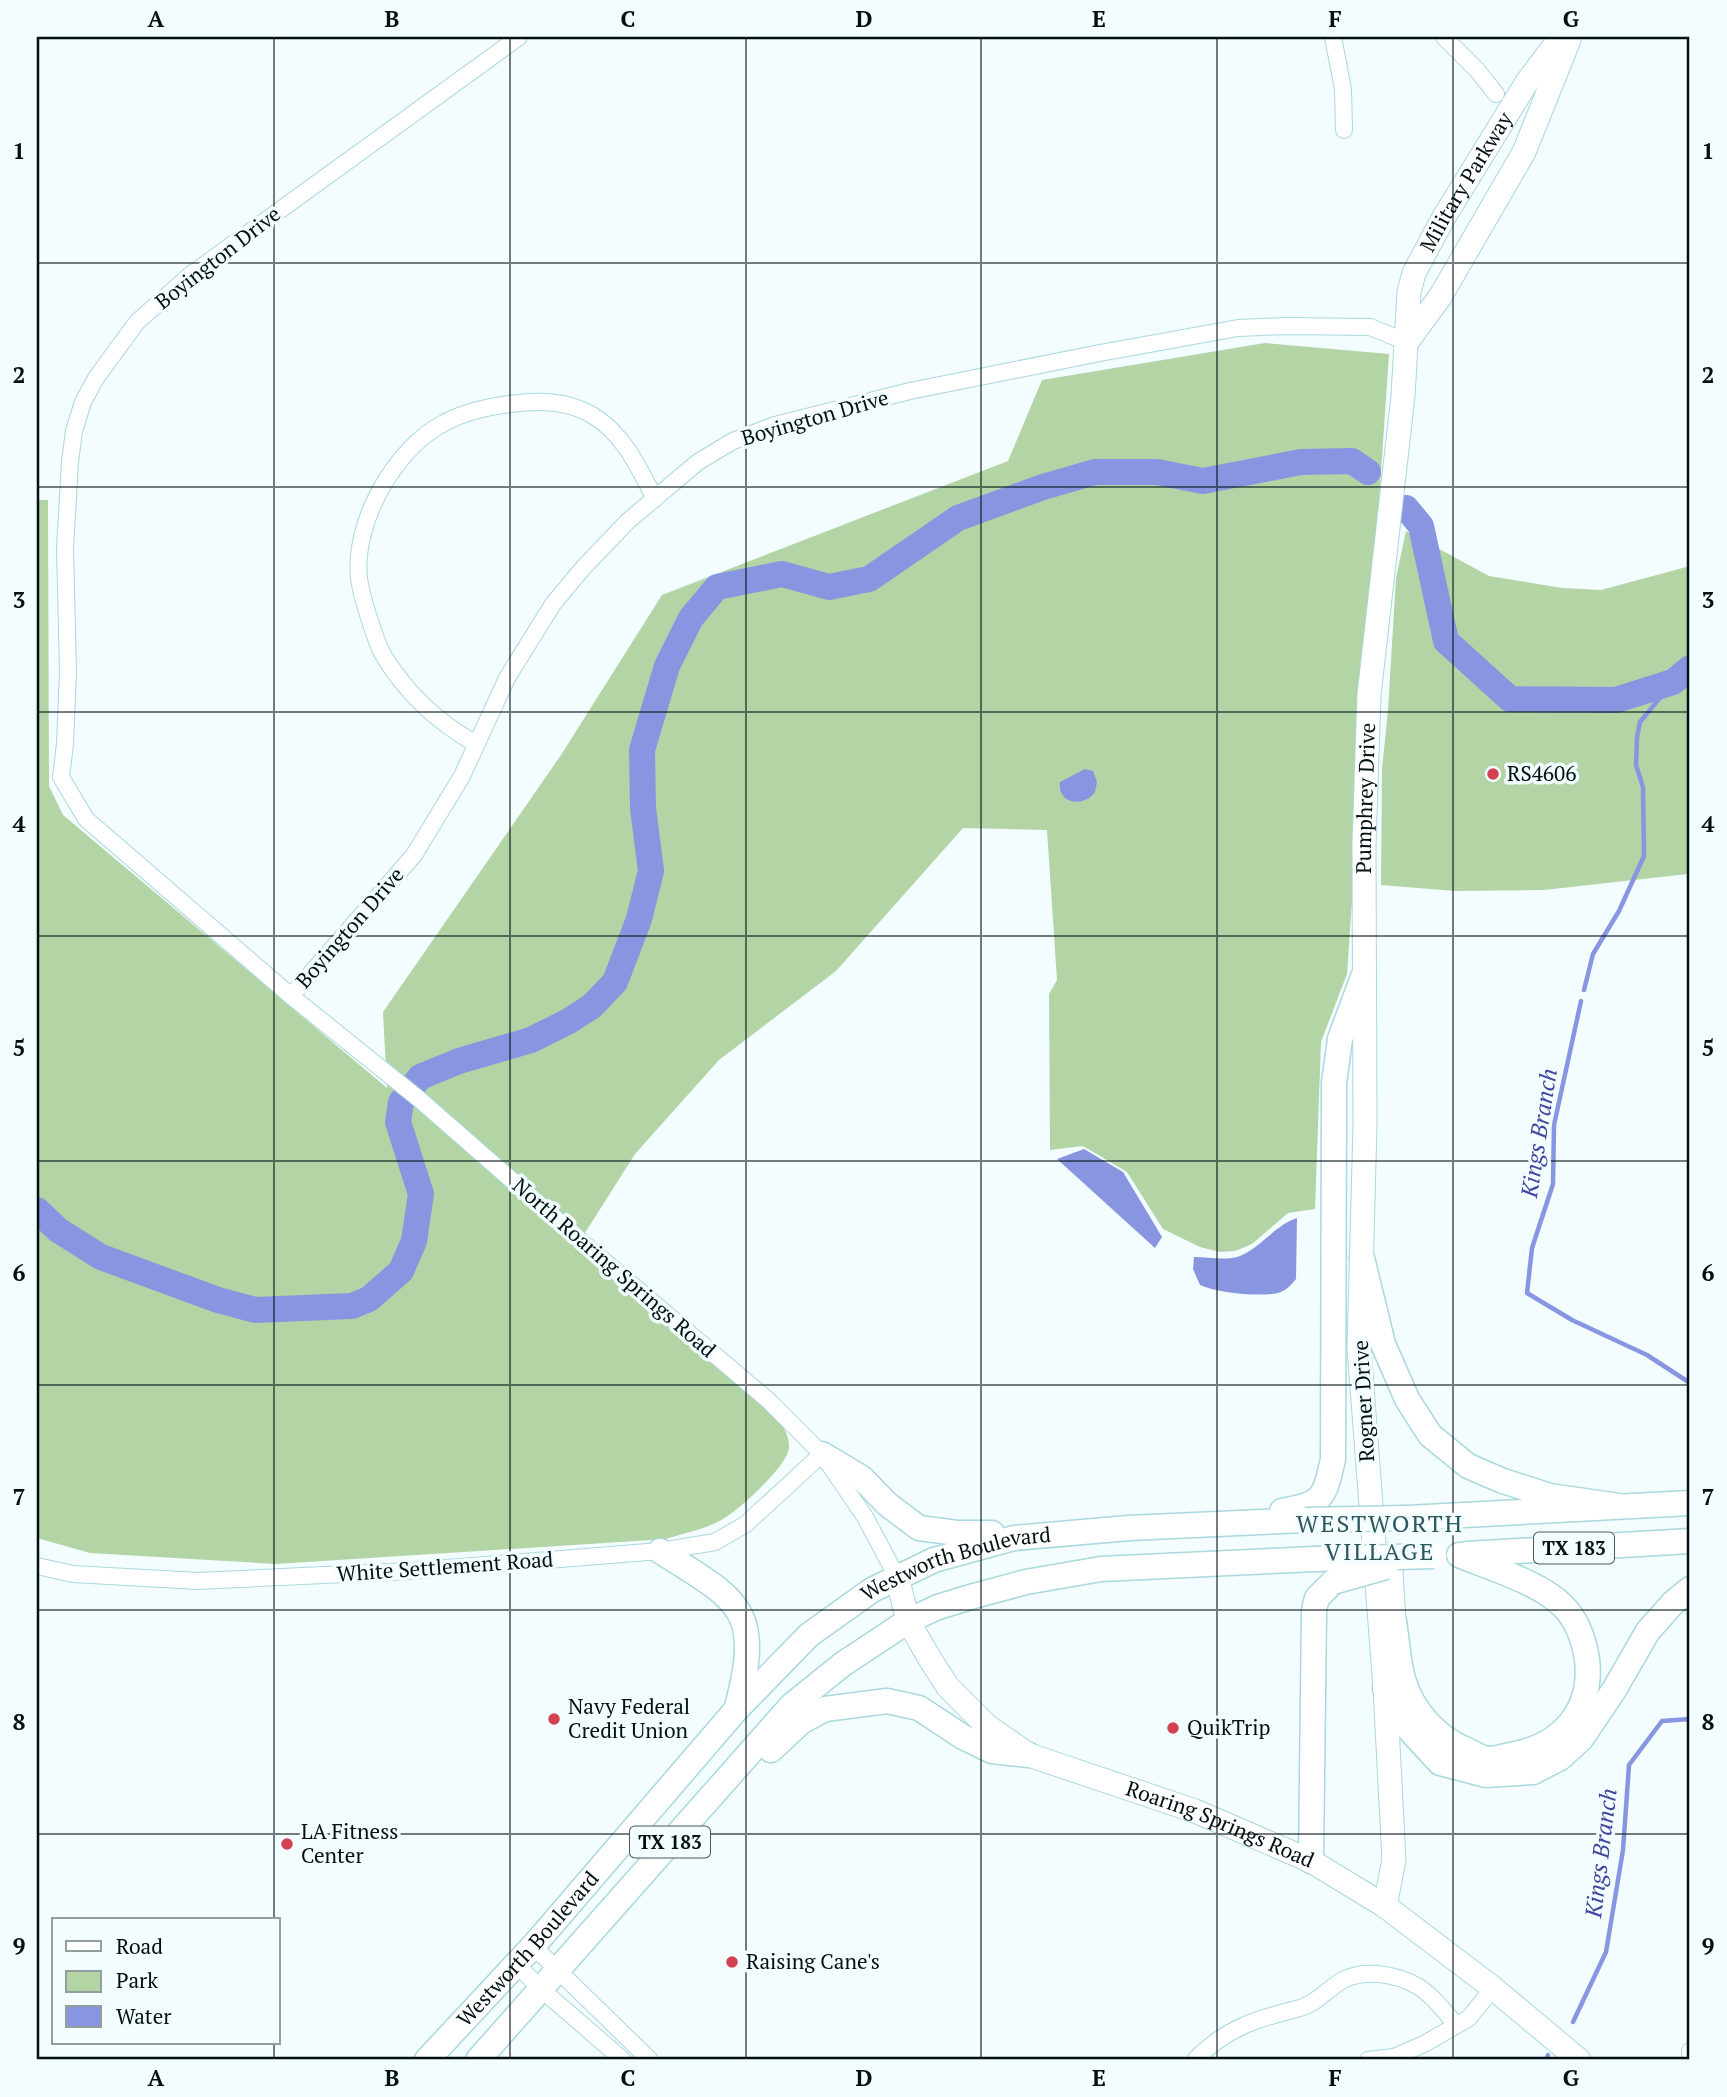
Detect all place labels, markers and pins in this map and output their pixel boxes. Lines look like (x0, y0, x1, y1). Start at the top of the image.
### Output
place label: RS4606 (1507, 759, 1576, 787)
marker: RS4606 (1485, 766, 1501, 782)
place label: Navy Federal Credit Union (568, 1692, 690, 1744)
marker: Navy Federal Credit Union (546, 1711, 562, 1727)
place label: QuikTrip (1187, 1713, 1271, 1741)
marker: QuikTrip (1165, 1720, 1181, 1736)
place label: LA Fitness Center (301, 1817, 398, 1869)
marker: LA Fitness Center (279, 1836, 295, 1852)
place label: Raising Cane's (746, 1947, 880, 1975)
marker: Raising Cane's (724, 1954, 740, 1970)

